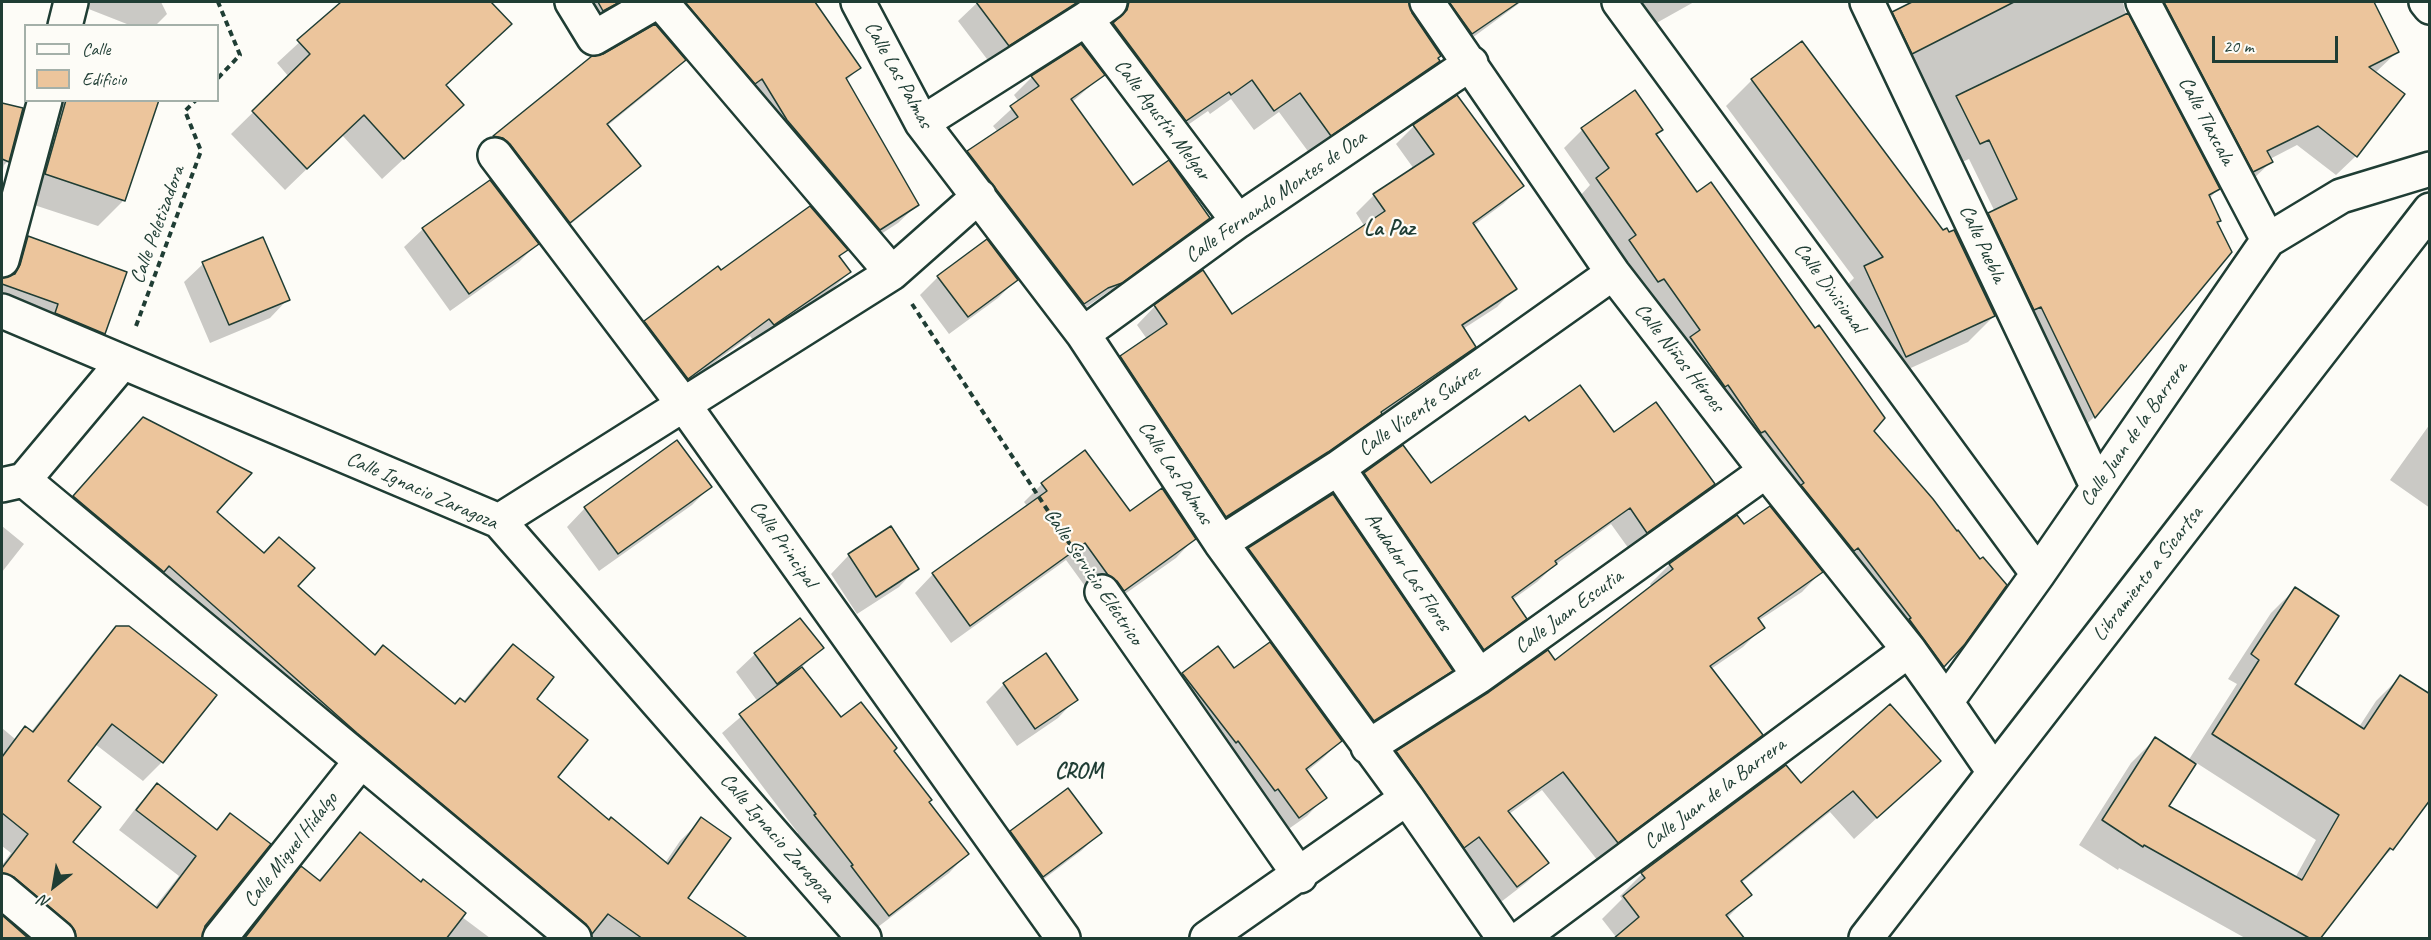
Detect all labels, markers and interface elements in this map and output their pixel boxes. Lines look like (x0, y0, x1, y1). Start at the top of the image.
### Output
street label: Calle Las Palmas (858, 17, 938, 133)
legend (24, 24, 219, 102)
scale bar (2215, 24, 2341, 62)
text: 20 m (2223, 35, 2254, 57)
text: Calle (82, 38, 110, 60)
street label: Calle Agustín Melgar (1108, 54, 1216, 186)
text: Edificio (82, 68, 126, 90)
street label: Calle Tlaxcala (2172, 72, 2240, 170)
street label: Calle Fernando Montes de Oca (1181, 125, 1371, 269)
street label: Calle Peletizadora (125, 163, 191, 287)
street label: Calle Puebla (1953, 201, 2011, 287)
district label: La Paz (1364, 216, 1414, 242)
street label: Calle Divisional (1788, 238, 1870, 338)
street label: Calle Niños Héroes (1629, 298, 1729, 418)
street label: Calle Juan de la Barrera (2075, 357, 2193, 511)
street label: Calle Vicente Suárez (1353, 360, 1485, 462)
street label: Calle Las Palmas (1132, 416, 1218, 530)
street label: Calle Ignacio Zaragoza (342, 446, 502, 536)
street label: Calle Principal (744, 496, 822, 592)
street label: Libramiento a Sicartsa (2087, 501, 2209, 647)
street label: Calle Servicio Eléctrico (1038, 504, 1148, 650)
street label: Andador Las Flores (1359, 508, 1457, 636)
street label: Calle Juan Escutia (1510, 564, 1628, 660)
street label: Calle Juan de la Barrera (1639, 732, 1791, 856)
district label: CROM (1055, 759, 1103, 785)
street label: Calle Ignacio Zaragoza (714, 768, 840, 908)
street label: Calle Miguel Hidalgo (238, 787, 344, 913)
north arrow (24, 856, 84, 916)
text: N (35, 890, 54, 913)

